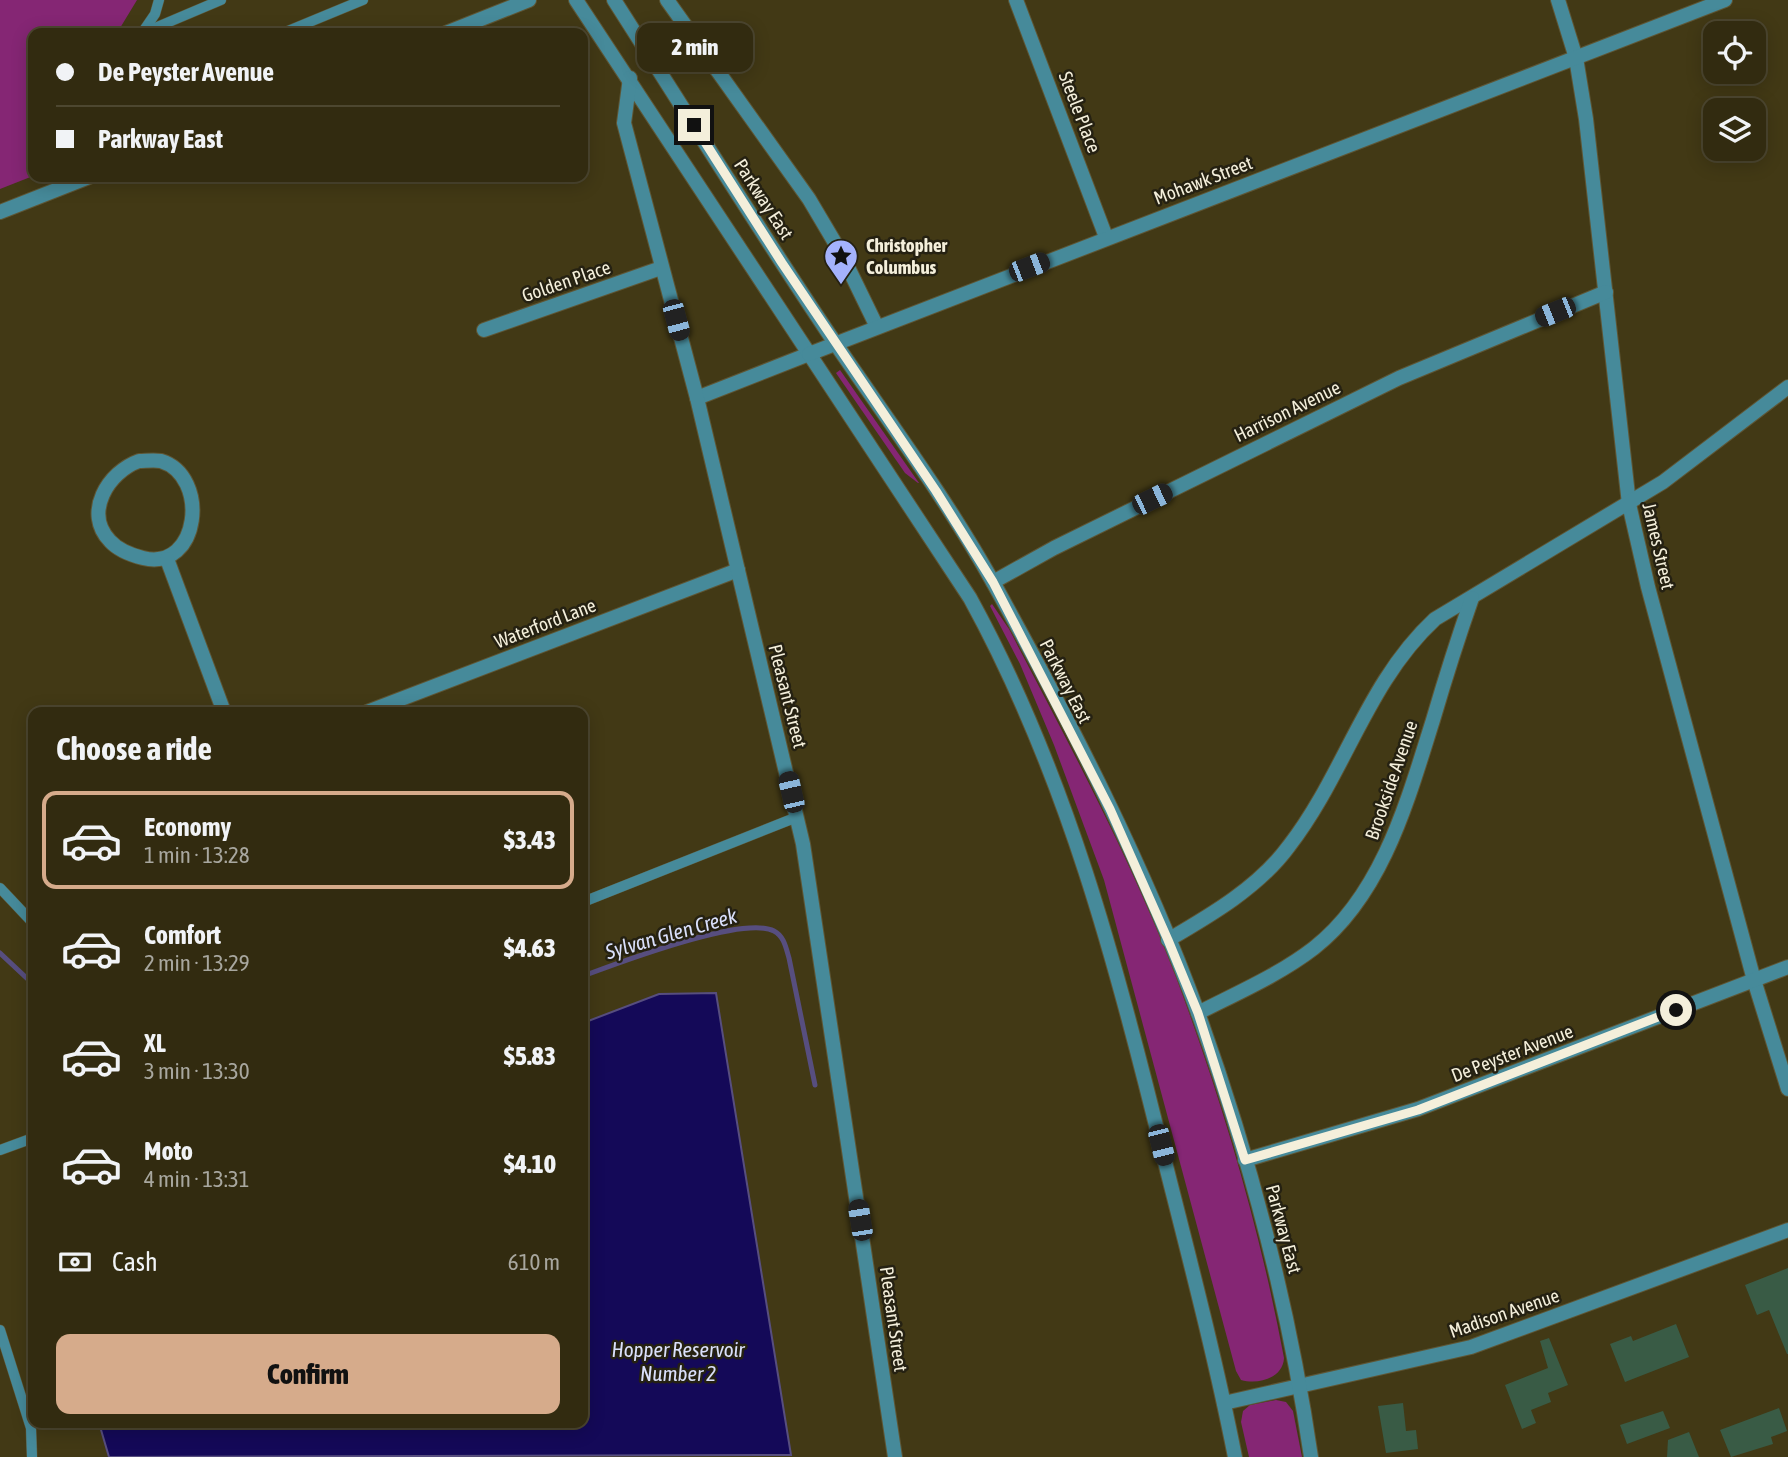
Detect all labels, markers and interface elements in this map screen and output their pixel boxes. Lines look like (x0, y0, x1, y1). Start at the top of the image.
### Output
map controls (1703, 21, 1766, 161)
button: locate (1703, 21, 1766, 84)
callout: 2 min (636, 24, 752, 72)
text: 2 min (672, 34, 718, 60)
text: De Peyster Avenue (98, 57, 274, 87)
street label: Steele Place (1054, 68, 1106, 156)
button: layers (1703, 98, 1766, 161)
route end (678, 109, 710, 141)
text: Parkway East (98, 124, 223, 154)
street label: Mohawk Street (1151, 151, 1255, 209)
street label: Parkway East (730, 155, 798, 243)
place label: Christopher Columbus (866, 234, 948, 278)
place icon: Christopher Columbus (822, 237, 860, 286)
car (1006, 250, 1053, 284)
street label: Golden Place (519, 256, 613, 306)
car (1532, 294, 1579, 330)
car (661, 297, 692, 343)
street label: Harrison Avenue (1230, 376, 1344, 446)
car (1129, 480, 1176, 518)
street label: James Street (1638, 501, 1680, 591)
street label: Waterford Lane (491, 594, 599, 652)
street label: Parkway East (1035, 635, 1097, 727)
street label: Pleasant Street (764, 642, 812, 750)
street label: Brookside Avenue (1360, 717, 1422, 843)
text: Choose a ride (56, 730, 212, 767)
car (777, 769, 806, 815)
icon: car (60, 809, 123, 872)
text: Economy (144, 812, 231, 842)
text: $3.43 (504, 825, 556, 855)
text: 1 min · 13:28 (144, 842, 250, 868)
water label: Sylvan Glen Creek (601, 903, 740, 964)
icon: car (60, 917, 123, 980)
text: Comfort (144, 920, 221, 950)
text: $4.63 (504, 933, 556, 963)
text: 2 min · 13:29 (144, 950, 250, 976)
route start (1660, 994, 1692, 1026)
street label: De Peyster Avenue (1448, 1020, 1576, 1086)
icon: car (60, 1025, 123, 1088)
text: XL (144, 1028, 166, 1058)
text: $5.83 (504, 1041, 556, 1071)
text: 3 min · 13:30 (144, 1058, 250, 1084)
car (1146, 1122, 1177, 1168)
icon: car (60, 1133, 123, 1196)
text: Moto (144, 1136, 193, 1166)
text: $4.10 (504, 1149, 556, 1179)
text: 4 min · 13:31 (144, 1166, 250, 1192)
street label: Parkway East (1262, 1182, 1306, 1276)
car (847, 1198, 874, 1242)
icon: cash (56, 1243, 94, 1281)
text: Cash (112, 1247, 158, 1277)
text: 610 m (508, 1249, 560, 1275)
street label: Pleasant Street (876, 1265, 912, 1373)
street label: Madison Avenue (1446, 1284, 1562, 1342)
button: Confirm (56, 1334, 560, 1414)
water label: Hopper Reservoir Number 2 (611, 1337, 745, 1385)

